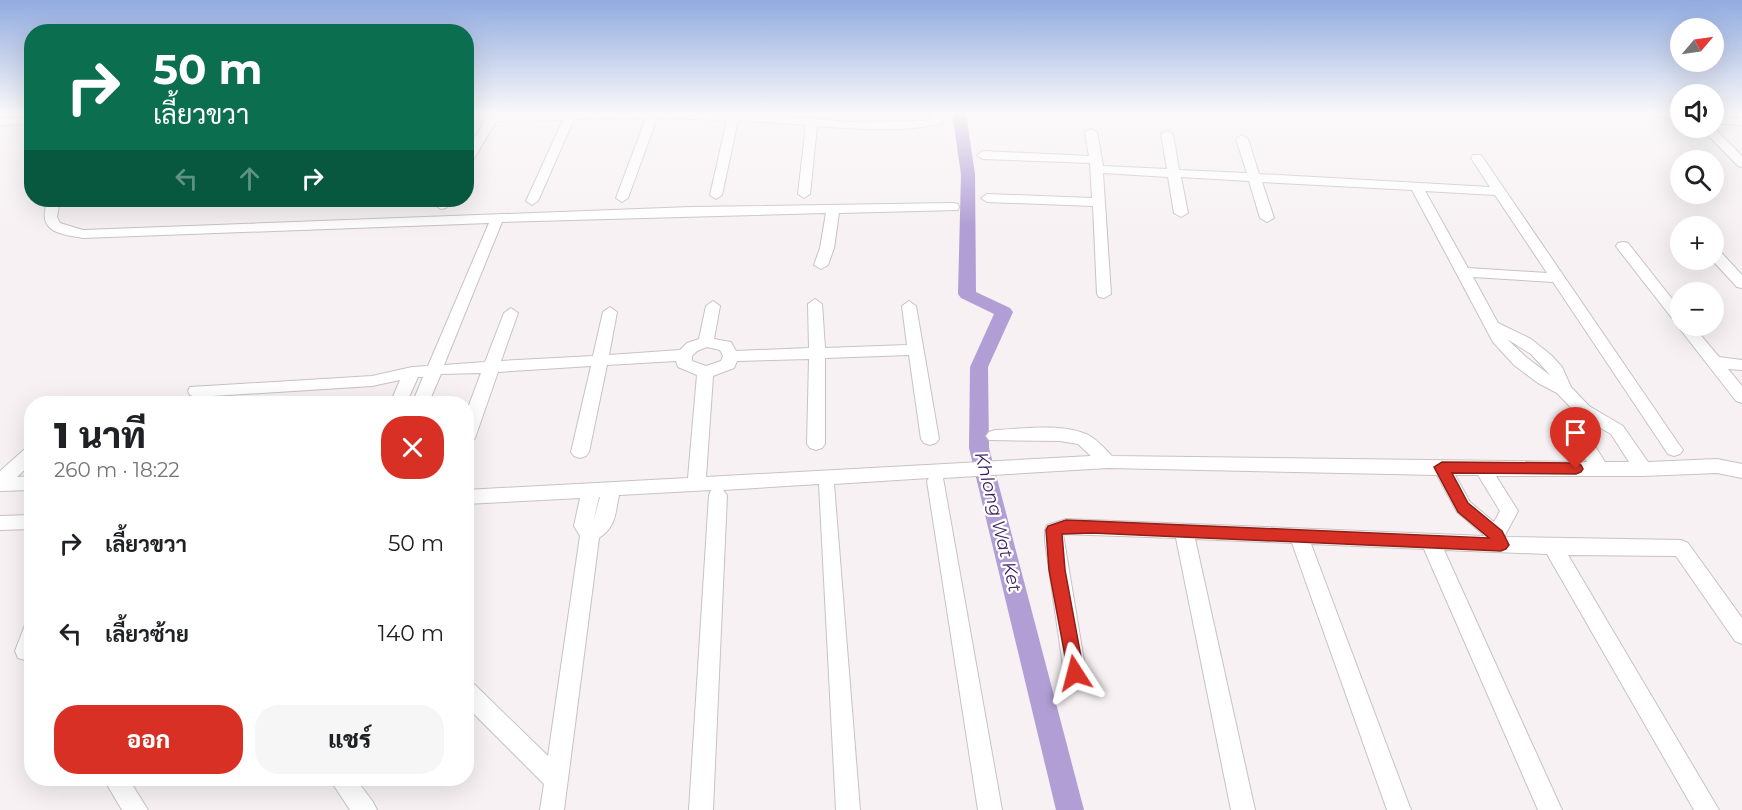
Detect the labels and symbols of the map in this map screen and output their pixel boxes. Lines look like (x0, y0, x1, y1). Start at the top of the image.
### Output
north arrow (1670, 18, 1724, 72)
pin (1550, 407, 1601, 469)
water label: Khlong Wat Ket (970, 450, 1026, 595)
position arrow (1043, 641, 1107, 705)

